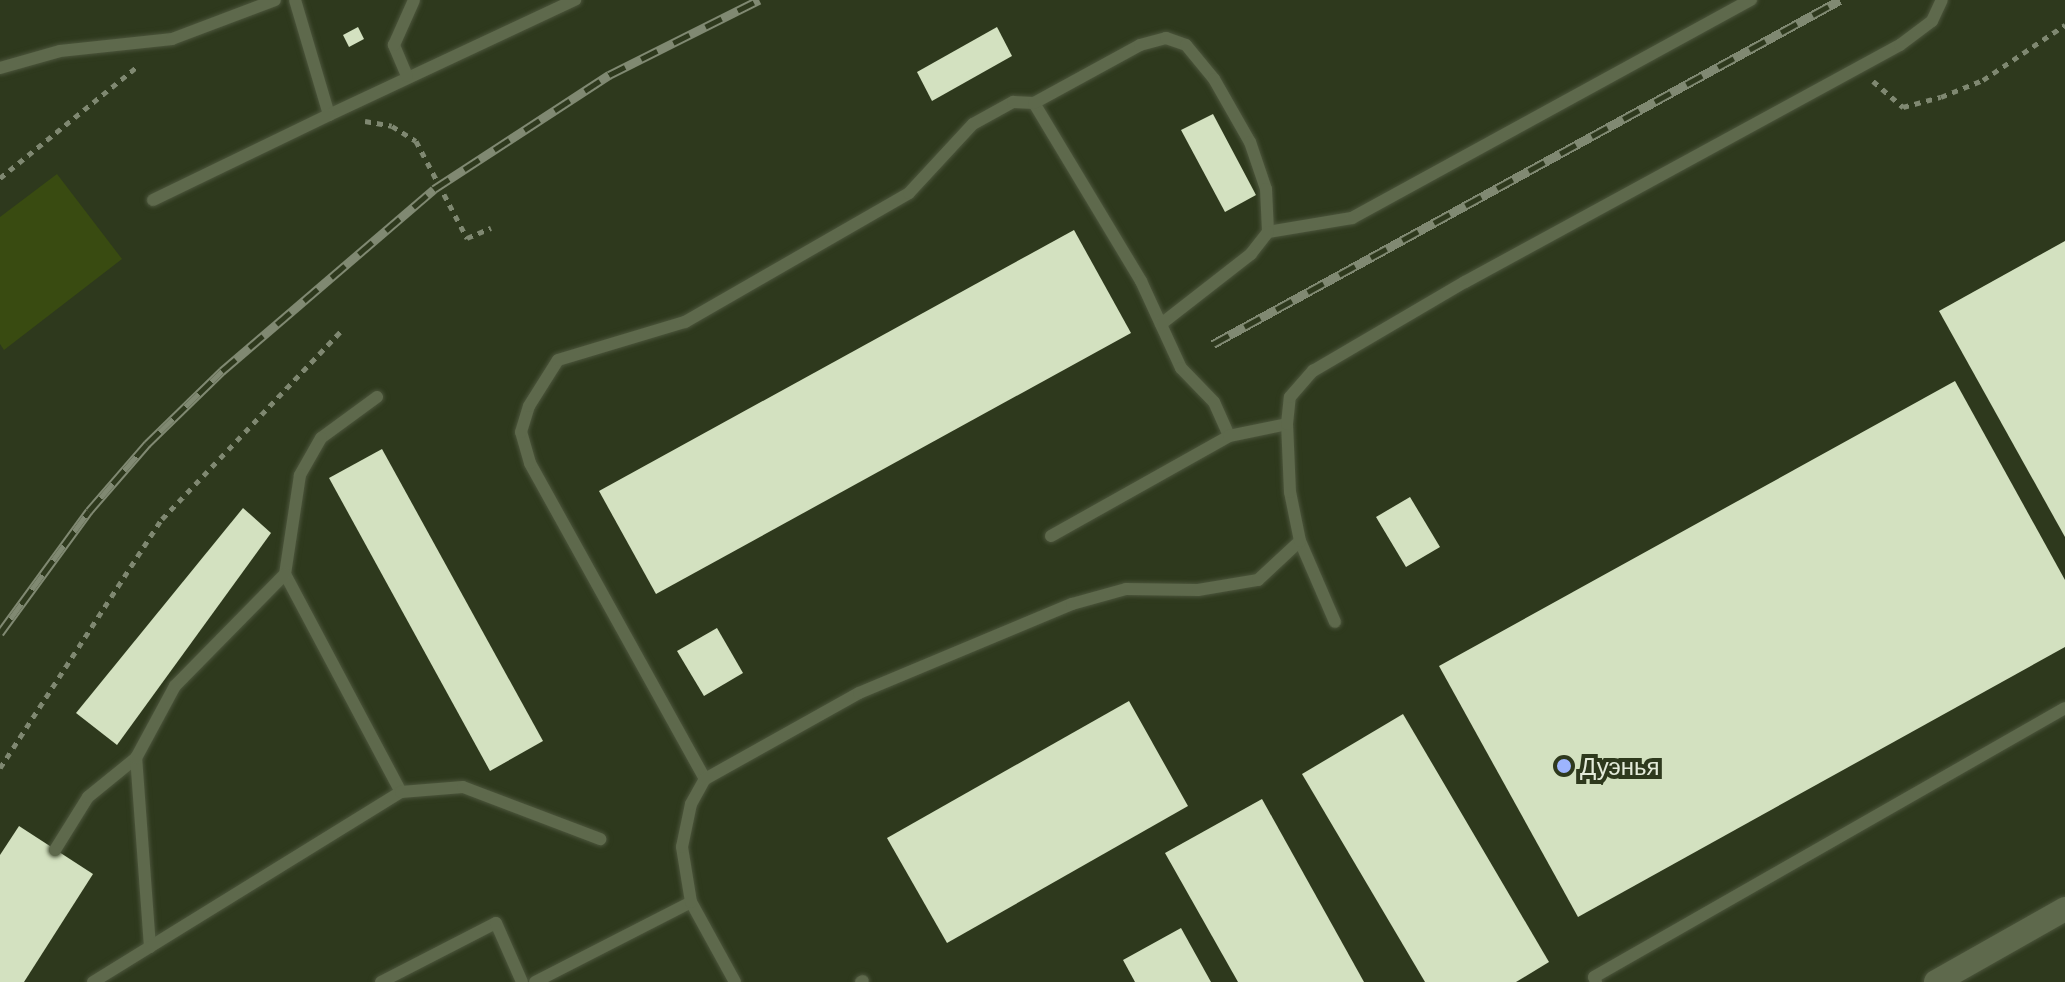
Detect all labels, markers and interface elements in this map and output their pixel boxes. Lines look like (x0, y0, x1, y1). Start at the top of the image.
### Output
place label: Дуэнья (1580, 752, 1660, 780)
marker: Дуэнья (1555, 757, 1573, 775)

